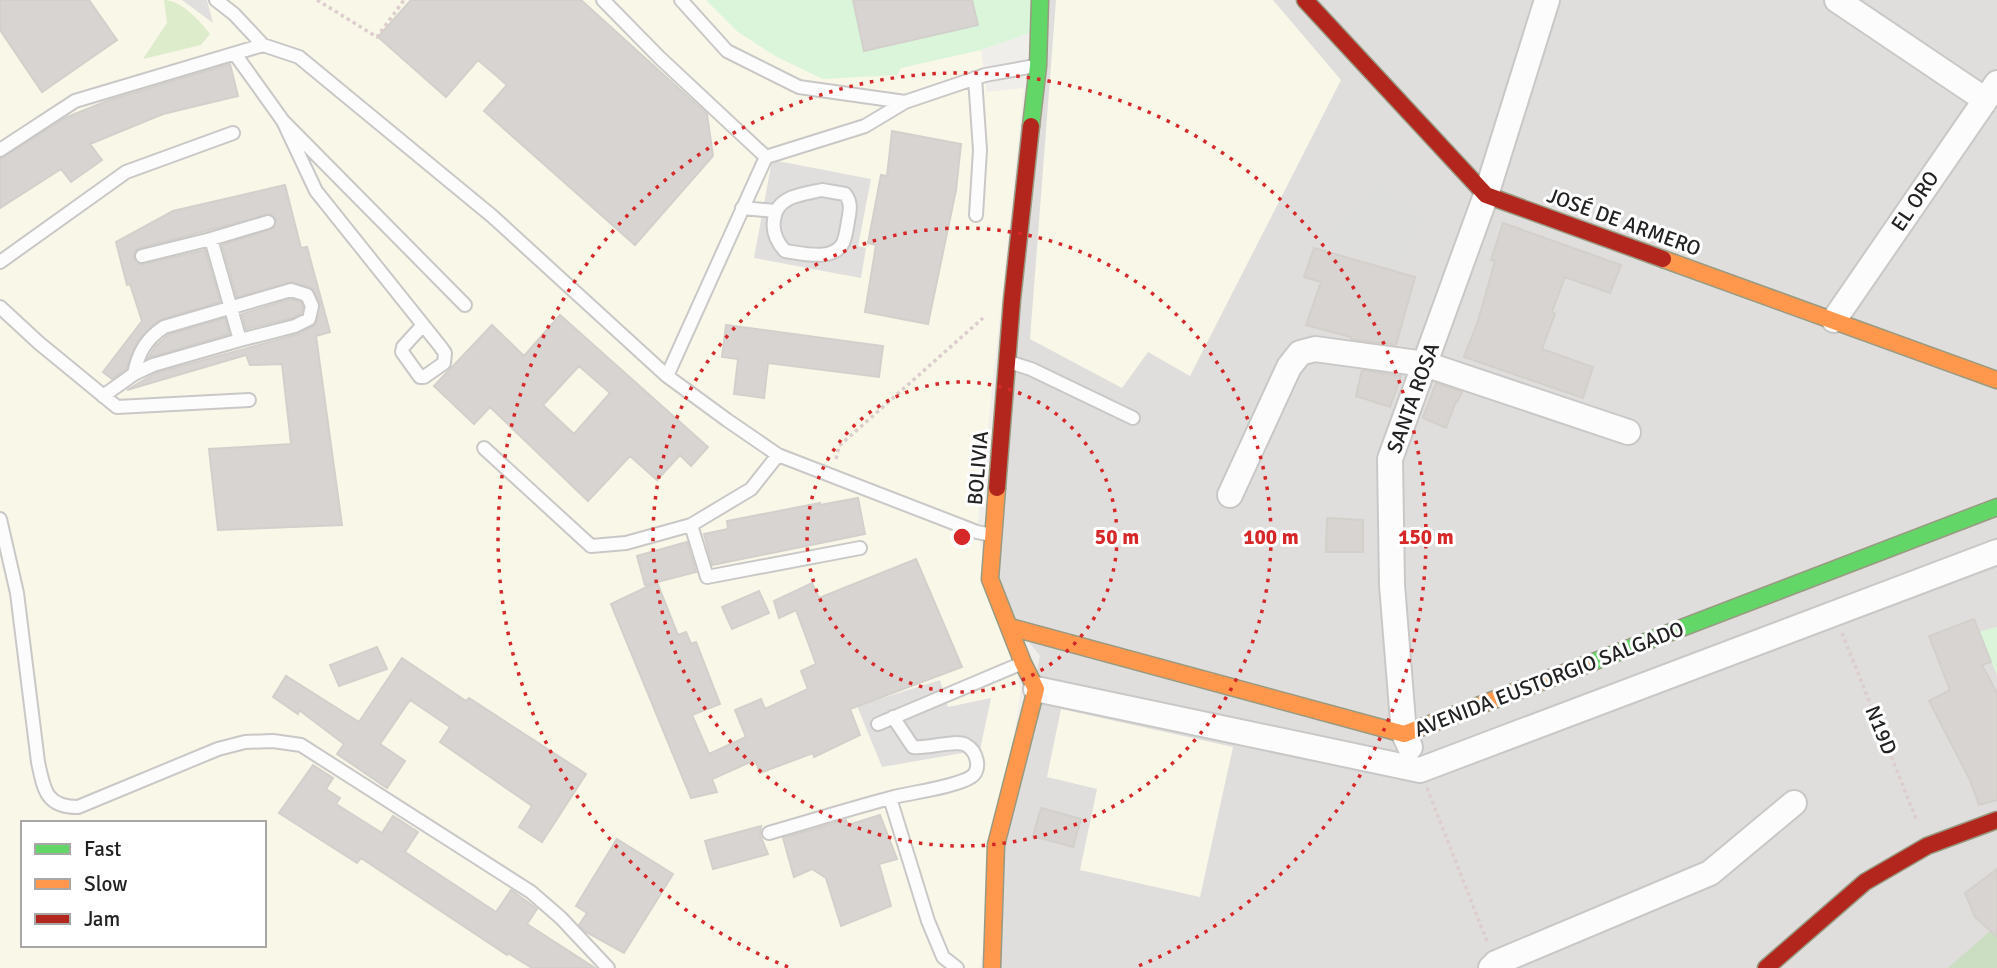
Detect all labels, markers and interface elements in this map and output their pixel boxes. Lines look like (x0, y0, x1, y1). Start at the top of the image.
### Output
street label: EL ORO (1885, 166, 1945, 236)
street label: JOSÉ DE ARMERO (1544, 182, 1704, 262)
street label: SANTA ROSA (1381, 339, 1445, 457)
street label: BOLIVIA (962, 430, 994, 506)
text: 50 m (1095, 524, 1139, 550)
text: 100 m (1243, 524, 1299, 550)
text: 150 m (1398, 524, 1454, 550)
centre of rings (950, 525, 974, 549)
street label: AVENIDA EUSTORGIO SALGADO (1411, 616, 1687, 742)
street label: N19D (1859, 702, 1903, 758)
legend (21, 821, 266, 947)
text: Fast (84, 836, 121, 862)
text: Slow (84, 871, 128, 897)
text: Jam (84, 906, 120, 932)

